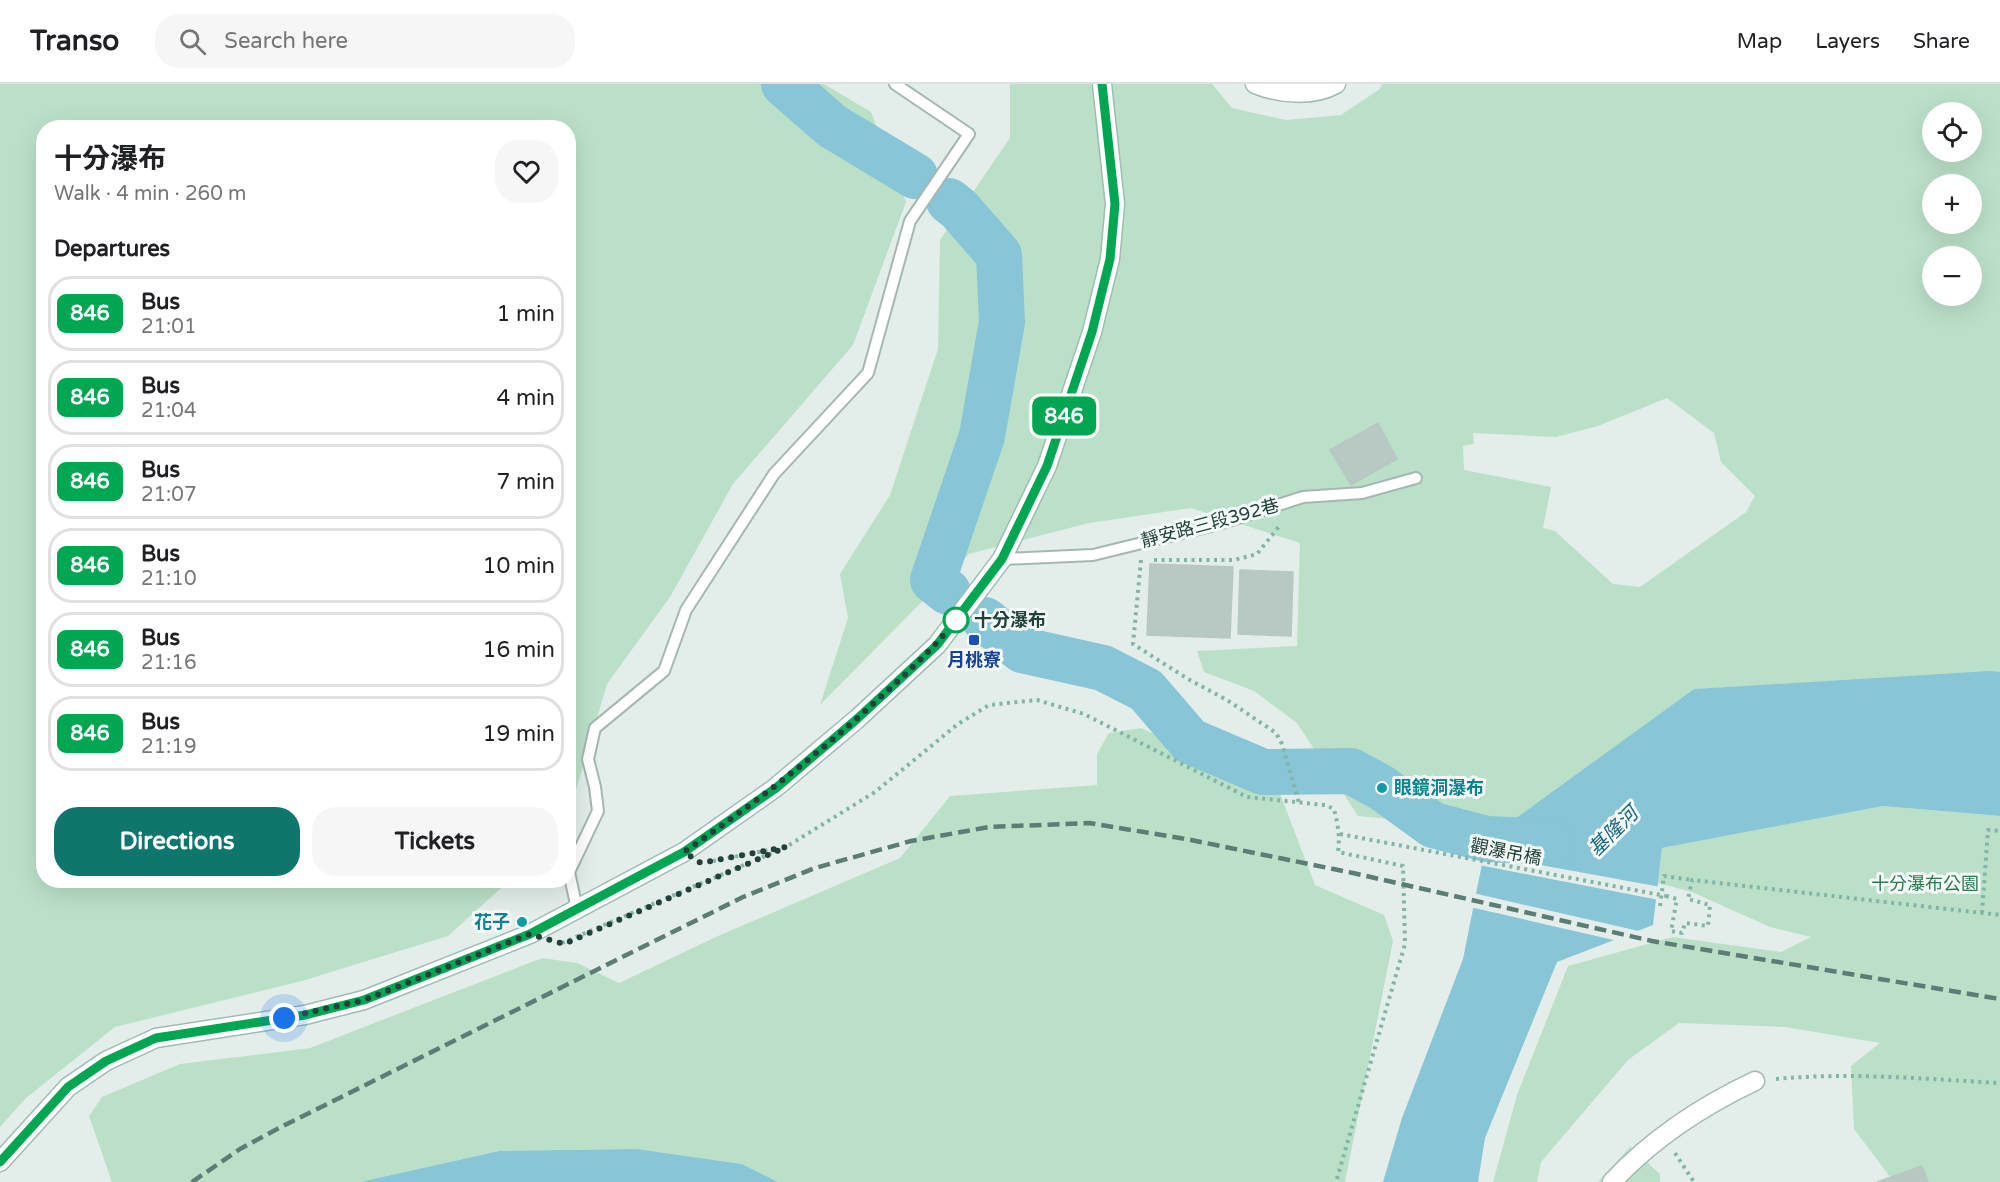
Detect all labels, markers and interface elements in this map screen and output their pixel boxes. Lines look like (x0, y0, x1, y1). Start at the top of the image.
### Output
search box (155, 14, 575, 68)
text: Transo (30, 24, 119, 58)
icon: search (176, 25, 209, 58)
text: Search here (224, 28, 348, 54)
text: Map (1737, 29, 1782, 54)
text: Layers (1815, 29, 1880, 54)
text: Share (1913, 29, 1970, 54)
map controls (1922, 102, 1982, 306)
button: locate (1922, 102, 1982, 162)
button: heart (495, 140, 558, 203)
text: 十分瀑布 (54, 142, 166, 176)
button: + (1922, 174, 1982, 234)
text: Walk · 4 min · 260 m (54, 182, 246, 206)
text: Departures (54, 236, 170, 262)
button: − (1922, 246, 1982, 306)
text: Bus (141, 289, 180, 315)
text: 846 (70, 301, 110, 326)
text: 1 min (496, 301, 555, 327)
text: 21:01 (141, 315, 196, 339)
text: Bus (141, 373, 180, 399)
text: 846 (70, 385, 110, 410)
text: 4 min (496, 385, 555, 411)
line badge: 846 (1030, 396, 1098, 436)
text: 21:04 (141, 399, 196, 423)
text: 846 (1044, 404, 1084, 429)
text: Bus (141, 457, 180, 483)
text: 846 (70, 469, 110, 494)
text: 7 min (496, 469, 555, 495)
text: 21:07 (141, 483, 196, 507)
street label: 靜安路三段392巷 (1139, 494, 1281, 552)
text: Bus (141, 541, 180, 567)
text: 846 (70, 553, 110, 578)
text: 10 min (483, 553, 555, 579)
text: 21:10 (141, 567, 196, 591)
marker: 十分瀑布 (943, 607, 969, 633)
place label: 十分瀑布 (974, 609, 1046, 631)
text: Bus (141, 625, 180, 651)
marker: 月桃寮 (967, 633, 981, 647)
text: 846 (70, 637, 110, 662)
text: 16 min (483, 637, 555, 663)
place label: 月桃寮 (947, 649, 1001, 671)
text: 21:16 (141, 651, 196, 675)
text: Bus (141, 709, 180, 735)
text: 846 (70, 721, 110, 746)
text: 19 min (483, 721, 555, 747)
text: 21:19 (141, 735, 196, 759)
place label: 眼鏡洞瀑布 (1394, 777, 1484, 799)
marker: 眼鏡洞瀑布 (1375, 781, 1389, 795)
water label: 基隆河 (1584, 799, 1646, 861)
button: Directions (54, 807, 300, 876)
button: Tickets (312, 807, 558, 876)
street label: 觀瀑吊橋 (1469, 834, 1543, 870)
park label: 十分瀑布公園 (1871, 873, 1979, 895)
place label: 花子 (474, 911, 510, 933)
marker: 花子 (515, 915, 529, 929)
your location (269, 1003, 299, 1033)

